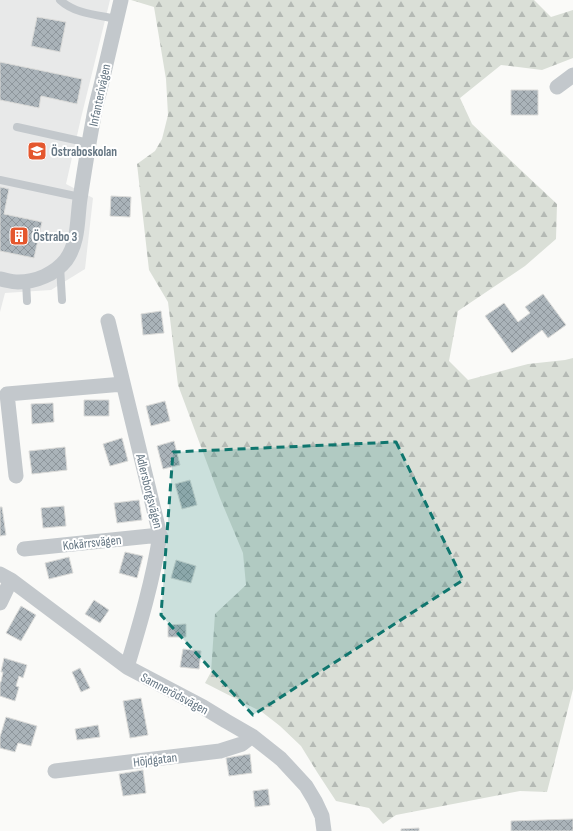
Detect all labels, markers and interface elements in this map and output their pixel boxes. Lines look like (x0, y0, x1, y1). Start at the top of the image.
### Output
street label: Infanterivägen (86, 63, 114, 128)
school or university icon: Östraboskolan (26, 140, 48, 162)
place label: Östraboskolan (51, 144, 117, 160)
building icon: Östrabo 3 (8, 225, 30, 247)
place label: Östrabo 3 (33, 229, 78, 245)
street label: Adlersborgsvägen (132, 451, 166, 530)
street label: Kokärrsvägen (62, 532, 122, 554)
street label: Samnerödsvägen (138, 669, 211, 718)
street label: Höjdgatan (132, 749, 178, 771)

